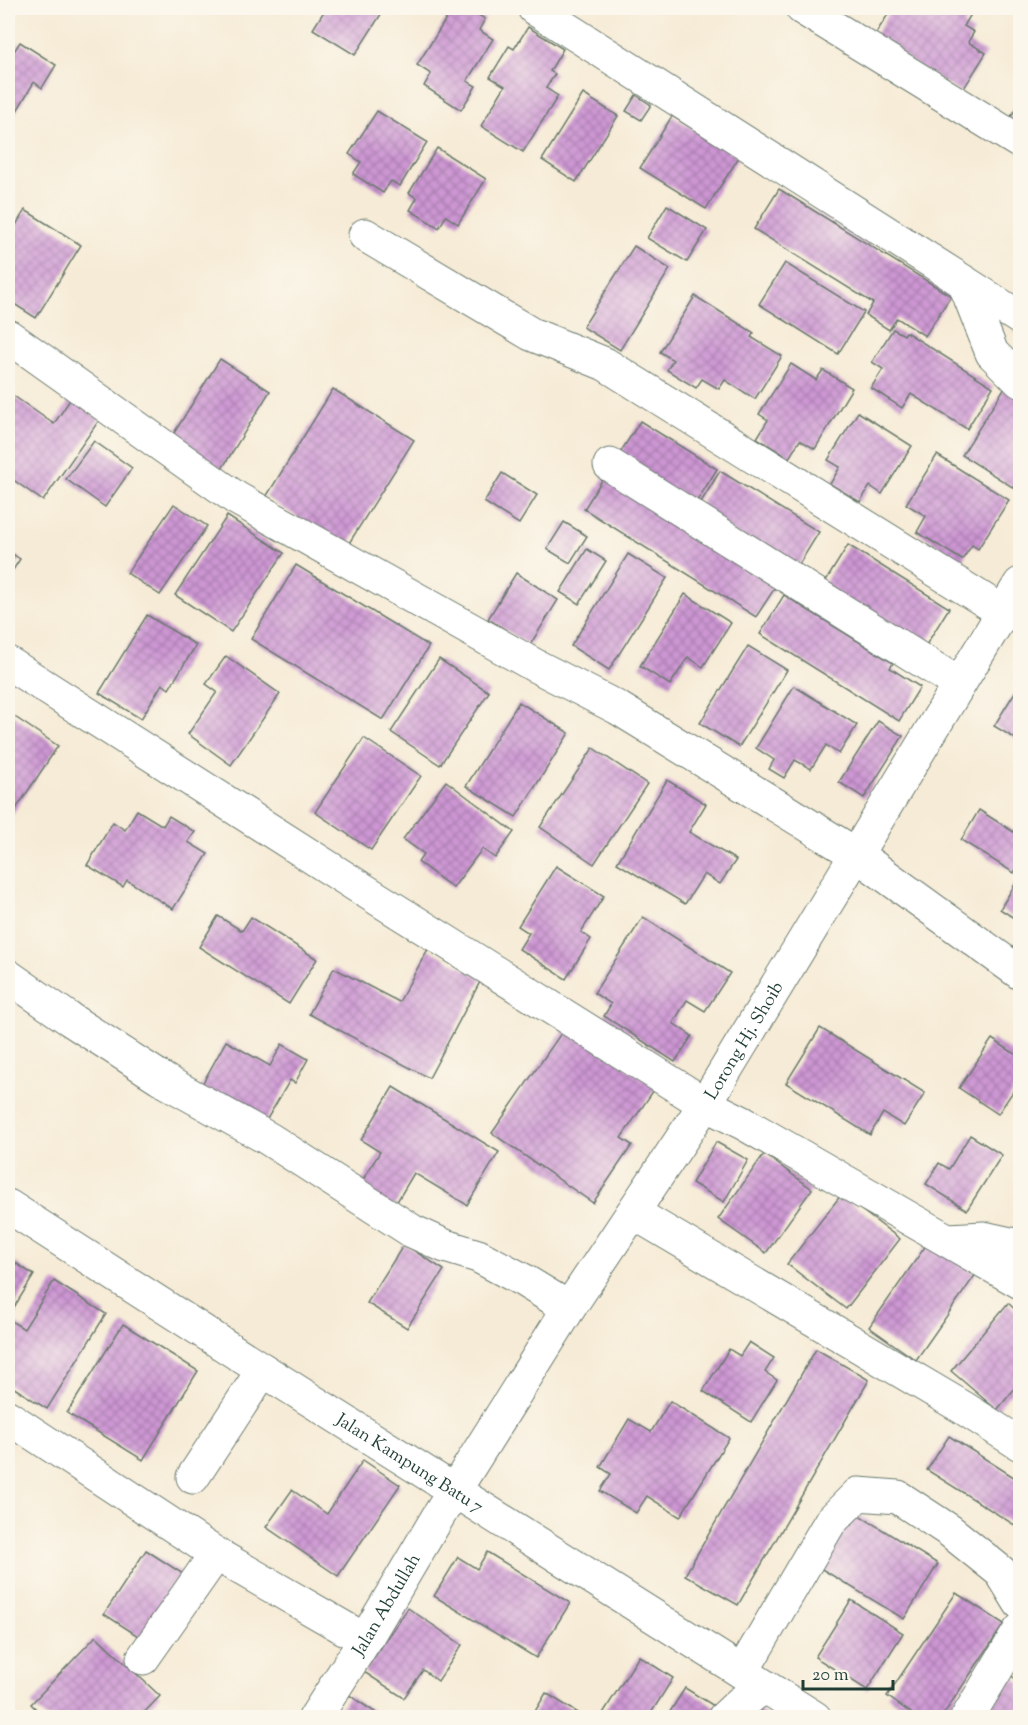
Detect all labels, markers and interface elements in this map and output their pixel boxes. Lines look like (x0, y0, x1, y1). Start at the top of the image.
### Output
street label: Lorong Hj. Shoib (699, 977, 791, 1105)
street label: Jalan Kampung Batu 7 (329, 1408, 488, 1521)
street label: Jalan Abdullah (346, 1549, 428, 1663)
scale bar (803, 1653, 893, 1691)
text: 20 m (812, 1663, 849, 1689)

